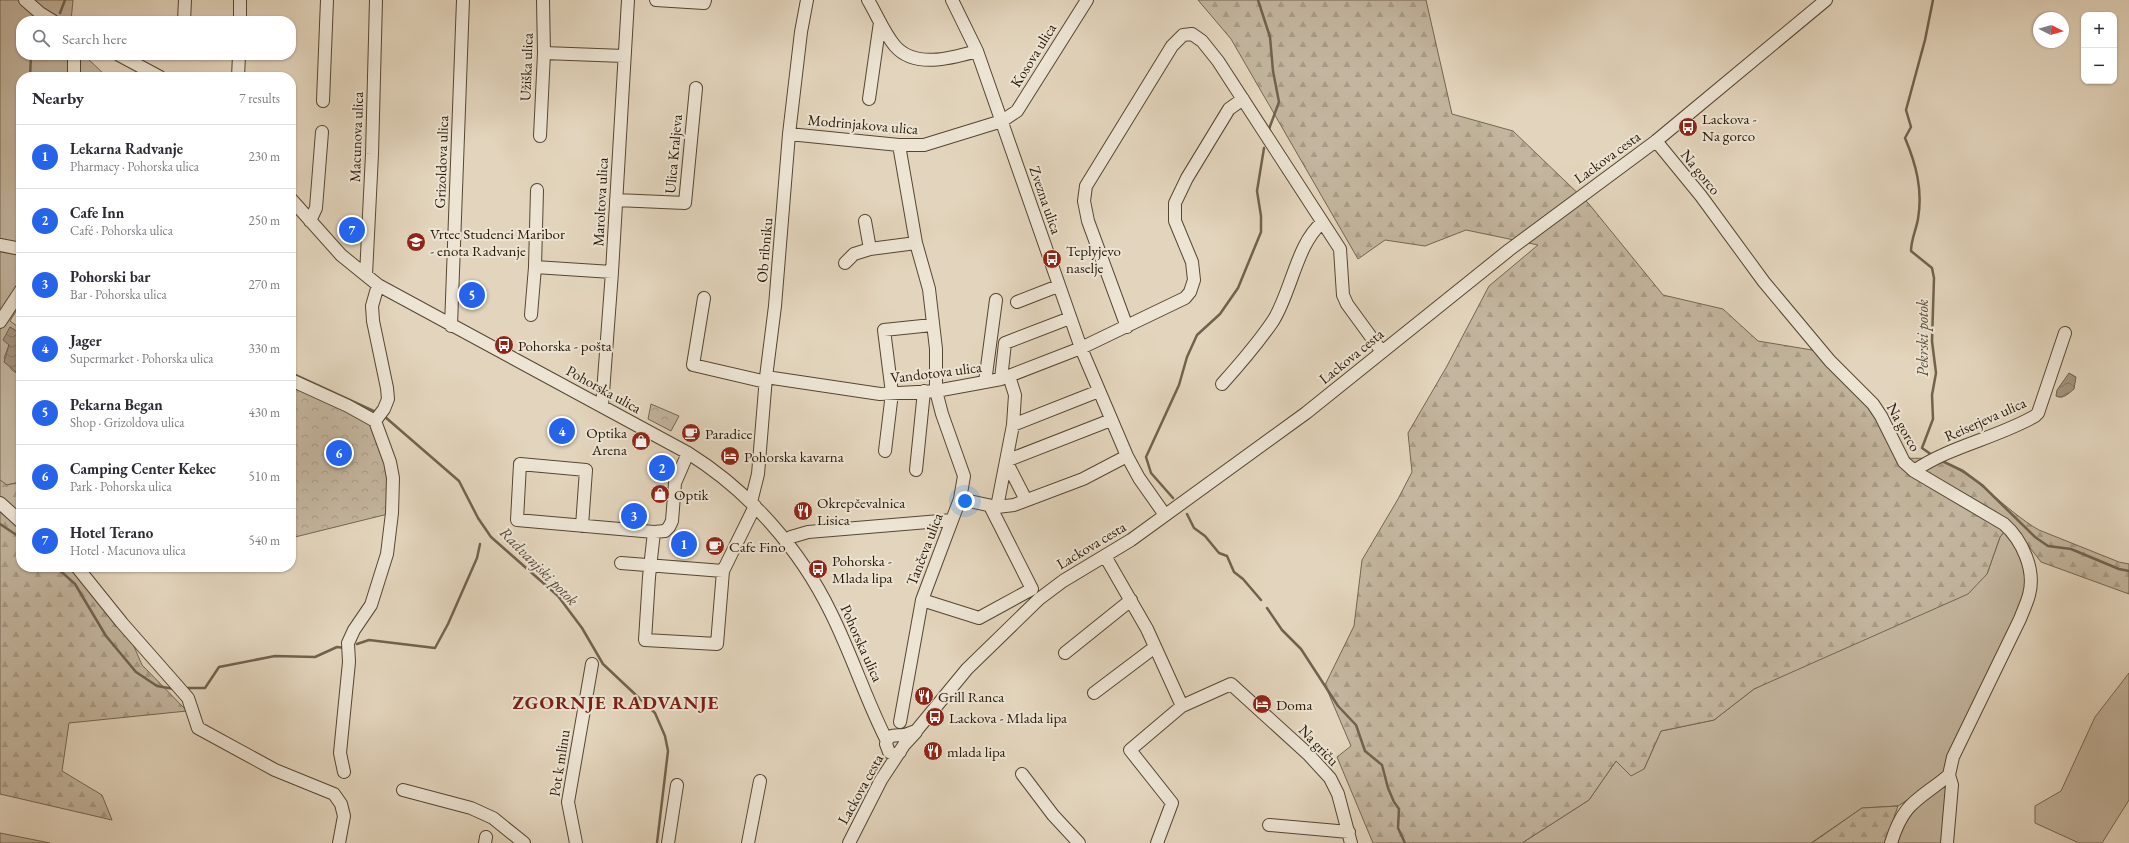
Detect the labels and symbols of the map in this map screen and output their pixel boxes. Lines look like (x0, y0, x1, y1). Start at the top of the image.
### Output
north arrow (2033, 12, 2069, 48)
street label: Kosova ulica (1006, 19, 1060, 91)
street label: Užiška ulica (515, 33, 537, 101)
street label: Macunova ulica (345, 91, 367, 183)
place label: Lackova - Na gorco (1702, 109, 1757, 145)
street label: Modrinjakova ulica (807, 110, 919, 138)
street label: Ulica Kraljeva (660, 114, 686, 194)
street label: Grizoldova ulica (430, 115, 452, 209)
bus stop icon: Lackova - Na gorco (1677, 116, 1699, 138)
street label: Lackova cesta (1570, 127, 1644, 187)
street label: Na gorco (1677, 145, 1725, 199)
street label: Maroltova ulica (588, 157, 612, 247)
street label: Zvezna ulica (1026, 163, 1066, 237)
pin: 7 (339, 215, 365, 245)
street label: Ob ribniku (752, 217, 776, 283)
place label: Vrtec Studenci Maribor - enota Radvanje (430, 224, 565, 260)
school or university icon: Vrtec Studenci Maribor - enota Radvanje (405, 231, 427, 253)
place label: Teplyjevo naselje (1066, 241, 1121, 277)
bus stop icon: Teplyjevo naselje (1041, 248, 1063, 270)
pin: 5 (459, 280, 485, 310)
water label: Pekrski potok (1912, 298, 1933, 377)
street label: Lackova cesta (1315, 324, 1387, 388)
bus stop icon: Pohorska - pošta (493, 334, 515, 356)
place label: Pohorska - pošta (518, 336, 612, 355)
street label: Vandotova ulica (889, 357, 983, 387)
street label: Pohorska ulica (563, 361, 645, 417)
street label: Reiserjeva ulica (1941, 393, 2029, 445)
street label: Na gorco (1883, 399, 1925, 455)
pin: 4 (549, 416, 575, 446)
cafe icon: Paradice (680, 422, 702, 444)
place label: Optika Arena (586, 423, 627, 459)
place label: Paradice (705, 424, 753, 443)
shop icon: Optika Arena (630, 430, 652, 452)
pin: 6 (326, 438, 352, 468)
hotel icon: Pohorska kavarna (719, 445, 741, 467)
place label: Pohorska kavarna (744, 447, 844, 466)
pin: 2 (649, 453, 675, 483)
shop icon: Optik (649, 483, 671, 505)
place label: Optik (674, 485, 710, 504)
your location (955, 491, 975, 511)
place label: Okrepčevalnica Lisica (817, 493, 905, 529)
restaurant icon: Okrepčevalnica Lisica (792, 500, 814, 522)
pin: 3 (621, 501, 647, 531)
street label: Tančeva ulica (901, 510, 947, 588)
street label: Lackova cesta (1053, 517, 1129, 573)
water label: Radvanjski potok (495, 522, 584, 611)
pin: 1 (671, 529, 697, 559)
cafe icon: Cafe Fino (704, 535, 726, 557)
place label: Cafe Fino (729, 537, 786, 556)
place label: Pohorska - Mlada lipa (832, 551, 892, 587)
bus stop icon: Pohorska - Mlada lipa (807, 558, 829, 580)
street label: Pohorska ulica (836, 601, 888, 685)
restaurant icon: Grill Ranca (913, 685, 935, 707)
place label: Grill Ranca (938, 687, 1004, 706)
district label: ZGORNJE RADVANJE (512, 690, 720, 715)
hotel icon: Doma (1251, 693, 1273, 715)
place label: Doma (1276, 695, 1312, 714)
bus stop icon: Lackova - Mlada lipa (924, 706, 946, 728)
place label: Lackova - Mlada lipa (949, 708, 1067, 727)
street label: Na griču (1295, 720, 1343, 770)
street label: Pot k mlinu (544, 728, 574, 798)
restaurant icon: mlada lipa (922, 740, 944, 762)
place label: mlada lipa (947, 742, 1006, 761)
street label: Lackova cesta (833, 750, 887, 828)

